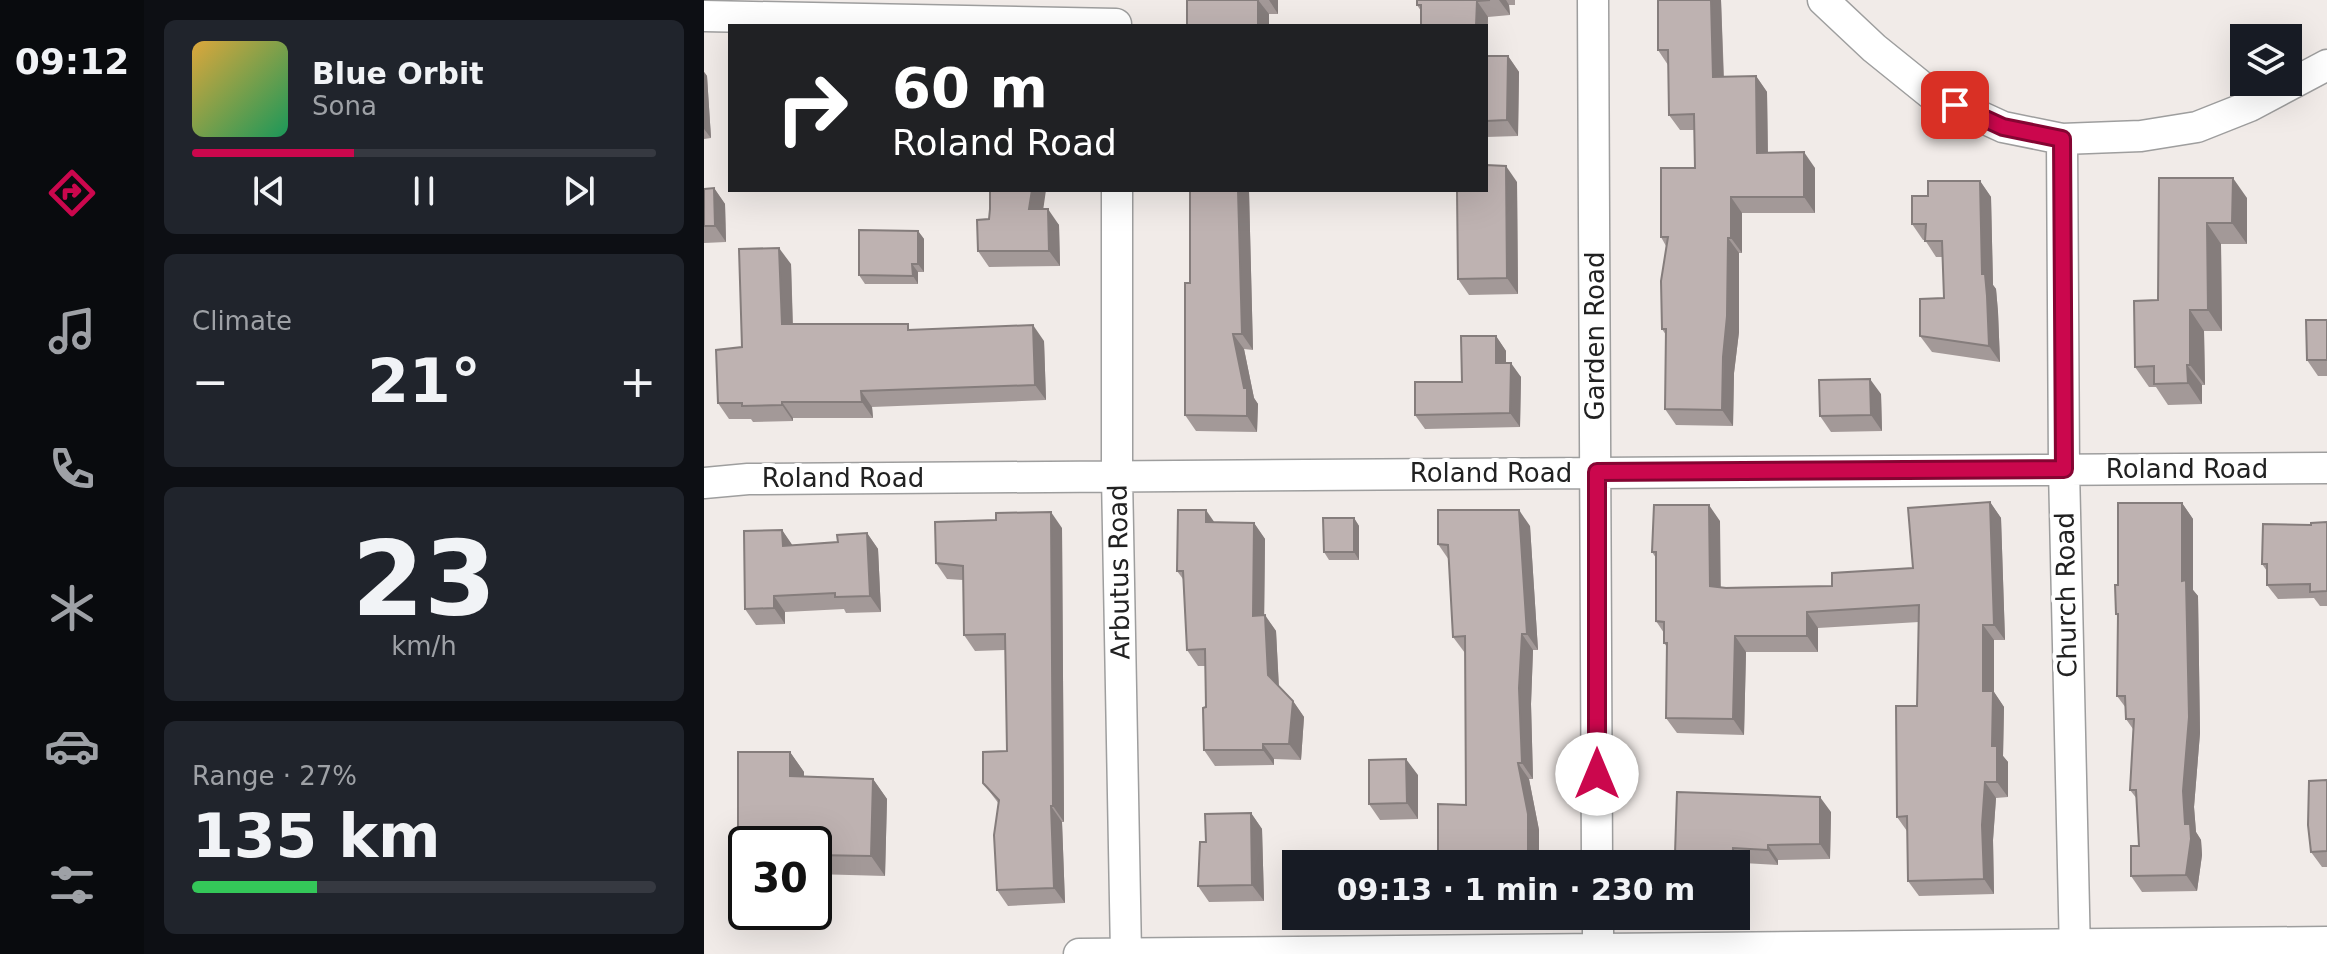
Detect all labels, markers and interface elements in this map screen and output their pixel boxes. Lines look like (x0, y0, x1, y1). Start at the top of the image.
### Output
map controls (2230, 24, 2302, 96)
button: layers (2230, 24, 2302, 96)
text: 09:12 (15, 41, 129, 82)
text: 60 m (892, 55, 1048, 120)
text: Blue Orbit (312, 56, 484, 91)
icon: right (760, 56, 864, 160)
pin (1921, 71, 1989, 139)
icon: arrive (1933, 83, 1977, 127)
text: Sona (312, 91, 377, 121)
text: Roland Road (892, 122, 1117, 163)
icon: directions (44, 165, 100, 221)
icon: previous (247, 169, 291, 213)
icon: pause (402, 169, 446, 213)
icon: next (557, 169, 601, 213)
street label: Garden Road (1580, 252, 1610, 420)
icon: music (44, 303, 100, 359)
text: Climate (192, 306, 292, 336)
text: 21° (367, 346, 481, 416)
text: − (192, 356, 229, 407)
text: + (619, 356, 656, 407)
icon: phone (44, 441, 100, 497)
street label: Roland Road (2106, 454, 2268, 484)
street label: Roland Road (1410, 458, 1572, 488)
street label: Roland Road (762, 463, 924, 493)
street label: Arbutus Road (1102, 484, 1136, 660)
street label: Church Road (2050, 512, 2082, 678)
text: 23 (352, 518, 496, 640)
icon: climate (44, 580, 100, 636)
text: km/h (391, 631, 457, 661)
icon: car (44, 718, 100, 774)
position arrow (1555, 732, 1639, 816)
text: Range · 27% (192, 761, 357, 791)
text: 135 km (192, 801, 441, 871)
speed limit sign: 30 (728, 826, 832, 930)
icon: filters (44, 857, 100, 913)
text: 09:13 · 1 min · 230 m (1337, 872, 1695, 907)

